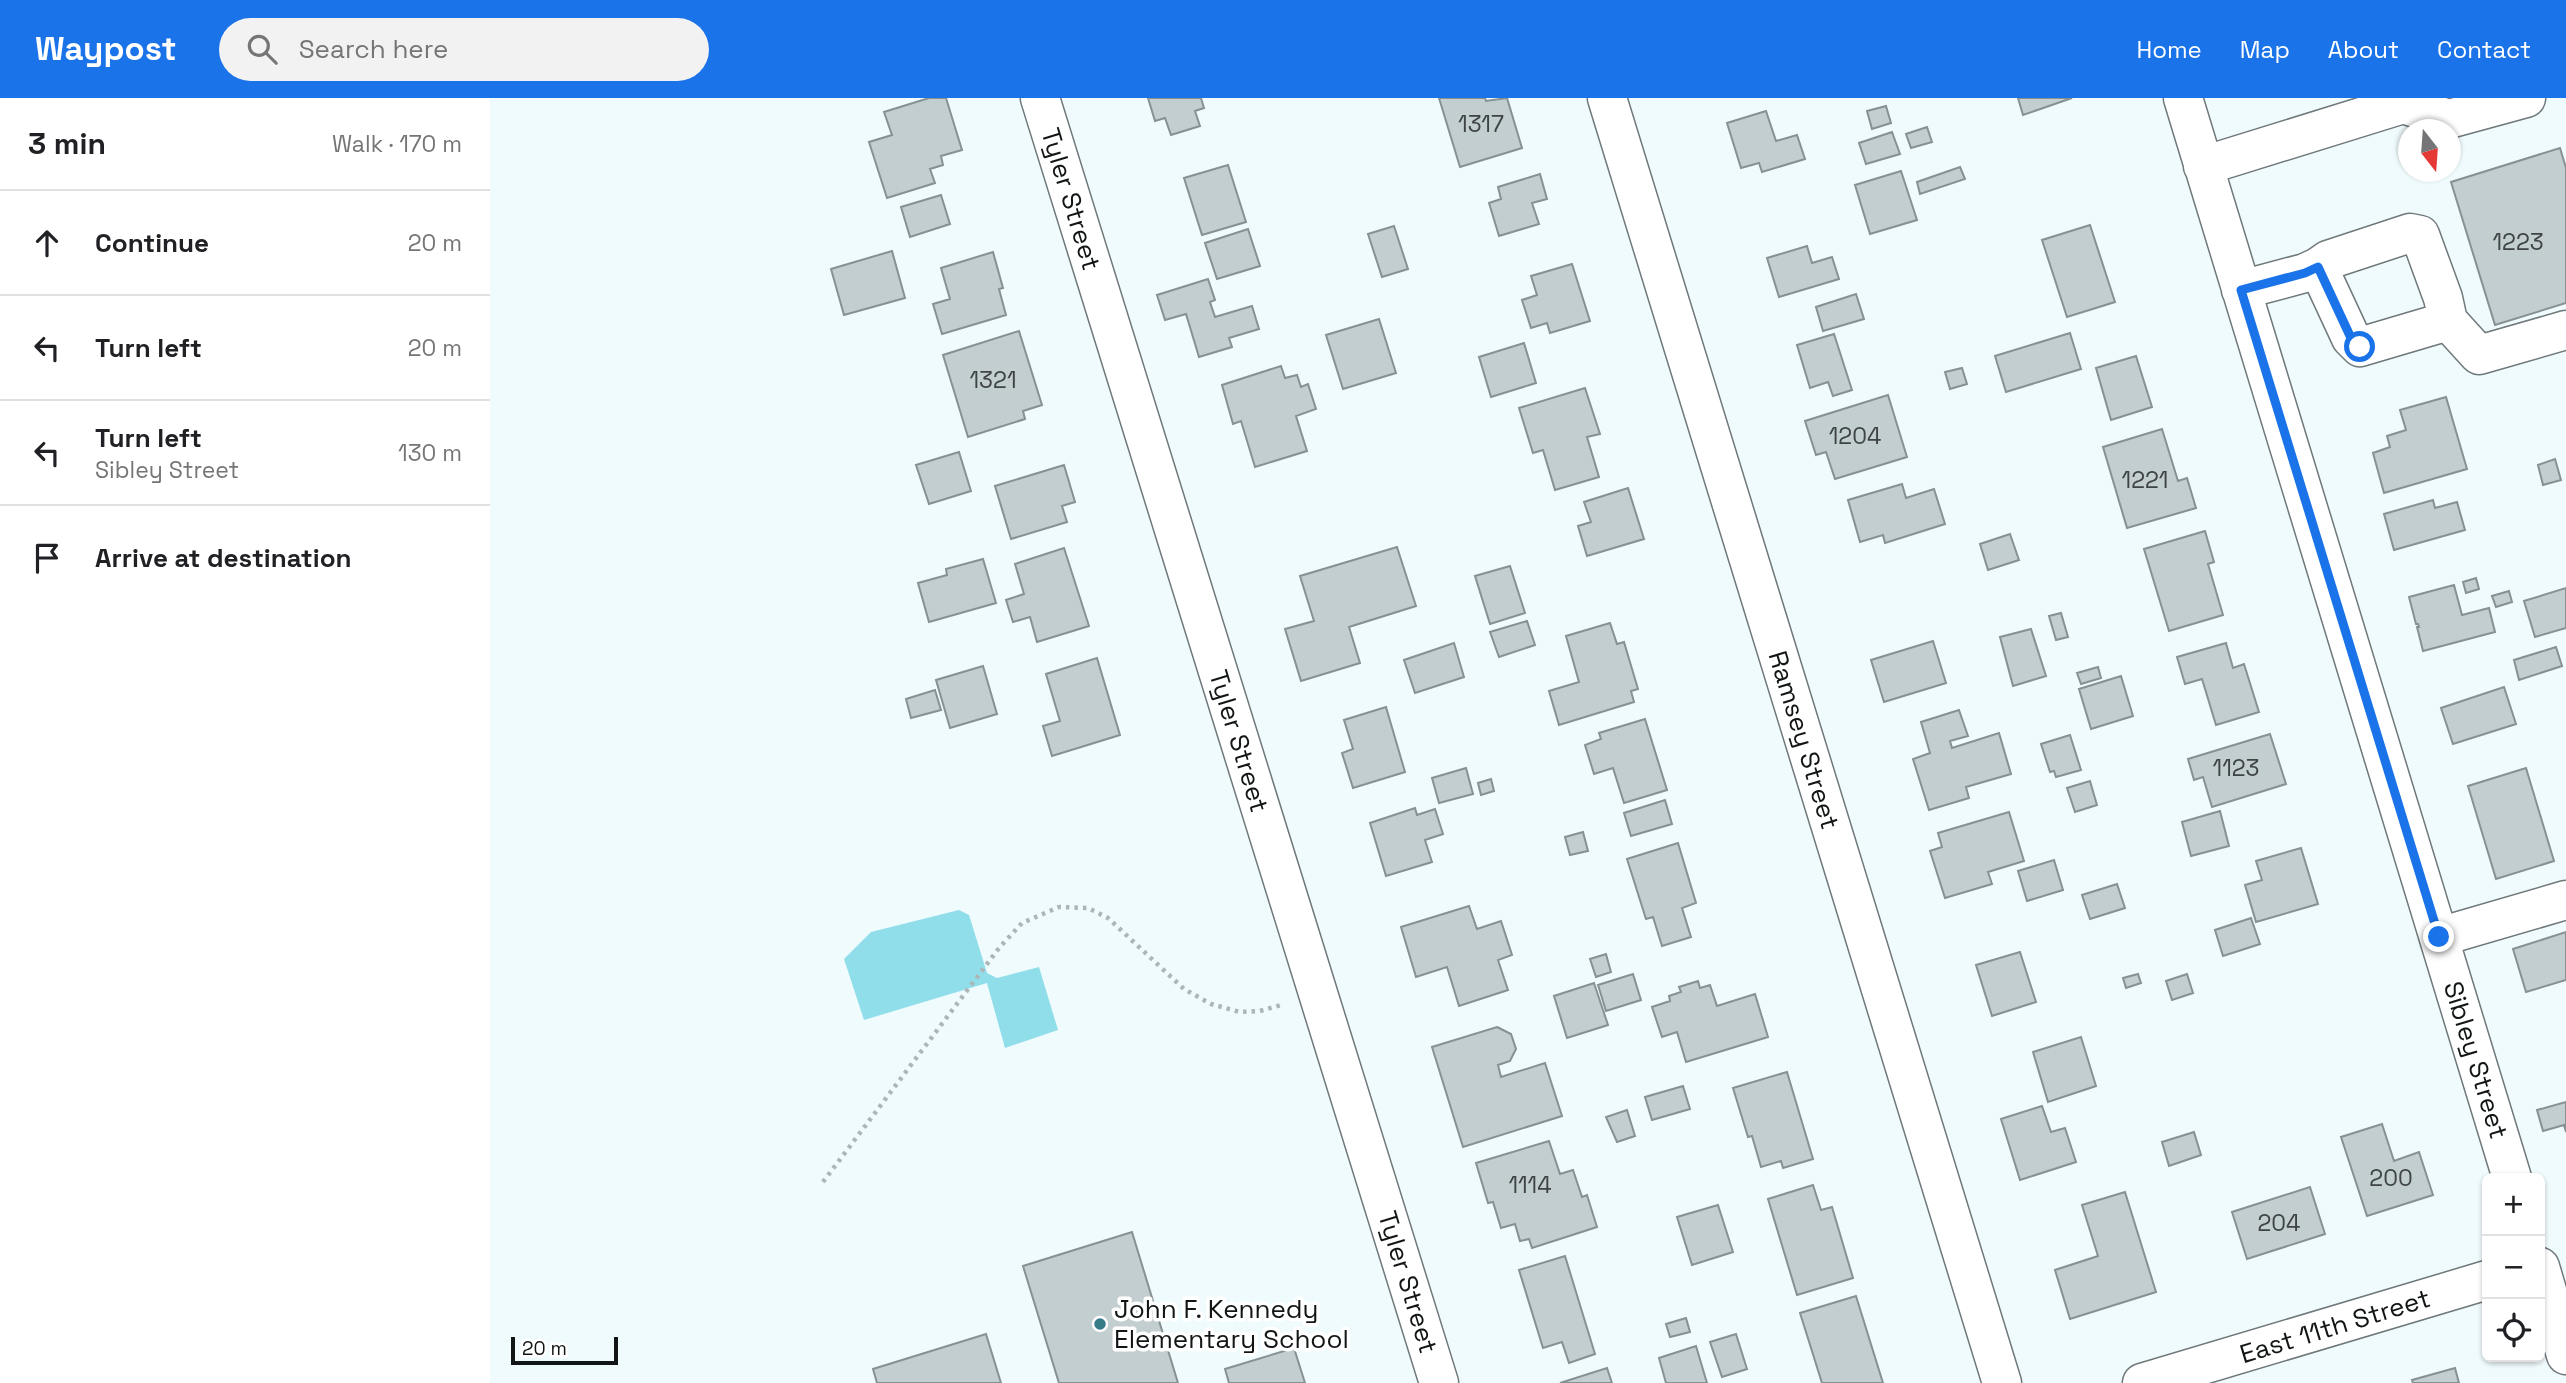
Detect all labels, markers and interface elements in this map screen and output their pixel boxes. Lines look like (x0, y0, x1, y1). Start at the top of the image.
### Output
search box (219, 18, 709, 81)
text: Waypost (35, 28, 177, 70)
icon: search (243, 30, 281, 68)
text: Search here (299, 32, 448, 66)
text: Home (2136, 34, 2202, 65)
text: Map (2240, 34, 2290, 65)
text: About (2328, 34, 2399, 65)
text: Contact (2437, 34, 2531, 65)
house number: 1317 (1458, 109, 1504, 139)
north arrow (2398, 119, 2461, 182)
text: 3 min (28, 124, 106, 163)
street label: Tyler Street (1033, 124, 1109, 274)
text: Walk · 170 m (332, 129, 462, 159)
icon: ahead (28, 224, 66, 262)
text: Continue (95, 226, 209, 260)
house number: 1223 (2492, 227, 2544, 257)
text: 20 m (408, 228, 462, 258)
icon: left (28, 329, 66, 367)
text: Turn left (95, 331, 202, 365)
route start (2344, 331, 2375, 362)
text: 20 m (408, 333, 462, 363)
house number: 1321 (970, 365, 1017, 395)
text: Turn left (95, 421, 202, 455)
house number: 1204 (1829, 421, 1881, 451)
icon: left (28, 434, 66, 472)
text: 130 m (398, 438, 462, 468)
text: Sibley Street (95, 455, 239, 485)
house number: 1221 (2122, 465, 2168, 495)
icon: arrive (28, 539, 66, 577)
text: Arrive at destination (95, 541, 352, 575)
street label: Ramsey Street (1761, 647, 1847, 833)
street label: Tyler Street (1201, 666, 1277, 816)
house number: 1123 (2213, 753, 2259, 783)
route end (2423, 921, 2454, 952)
street label: Sibley Street (2436, 977, 2516, 1143)
house number: 200 (2369, 1163, 2413, 1193)
house number: 1114 (1508, 1170, 1552, 1200)
map controls (2482, 1173, 2545, 1362)
button: + (2482, 1173, 2545, 1236)
street label: Tyler Street (1370, 1207, 1446, 1357)
house number: 204 (2258, 1208, 2301, 1238)
button: − (2482, 1236, 2545, 1299)
street label: East 11th Street (2236, 1281, 2434, 1371)
place label: John F. Kennedy Elementary School (1114, 1292, 1349, 1356)
button: locate (2482, 1299, 2545, 1362)
marker: John F. Kennedy Elementary School (1092, 1316, 1108, 1332)
scale bar (511, 1334, 618, 1366)
text: 20 m (522, 1336, 567, 1361)

